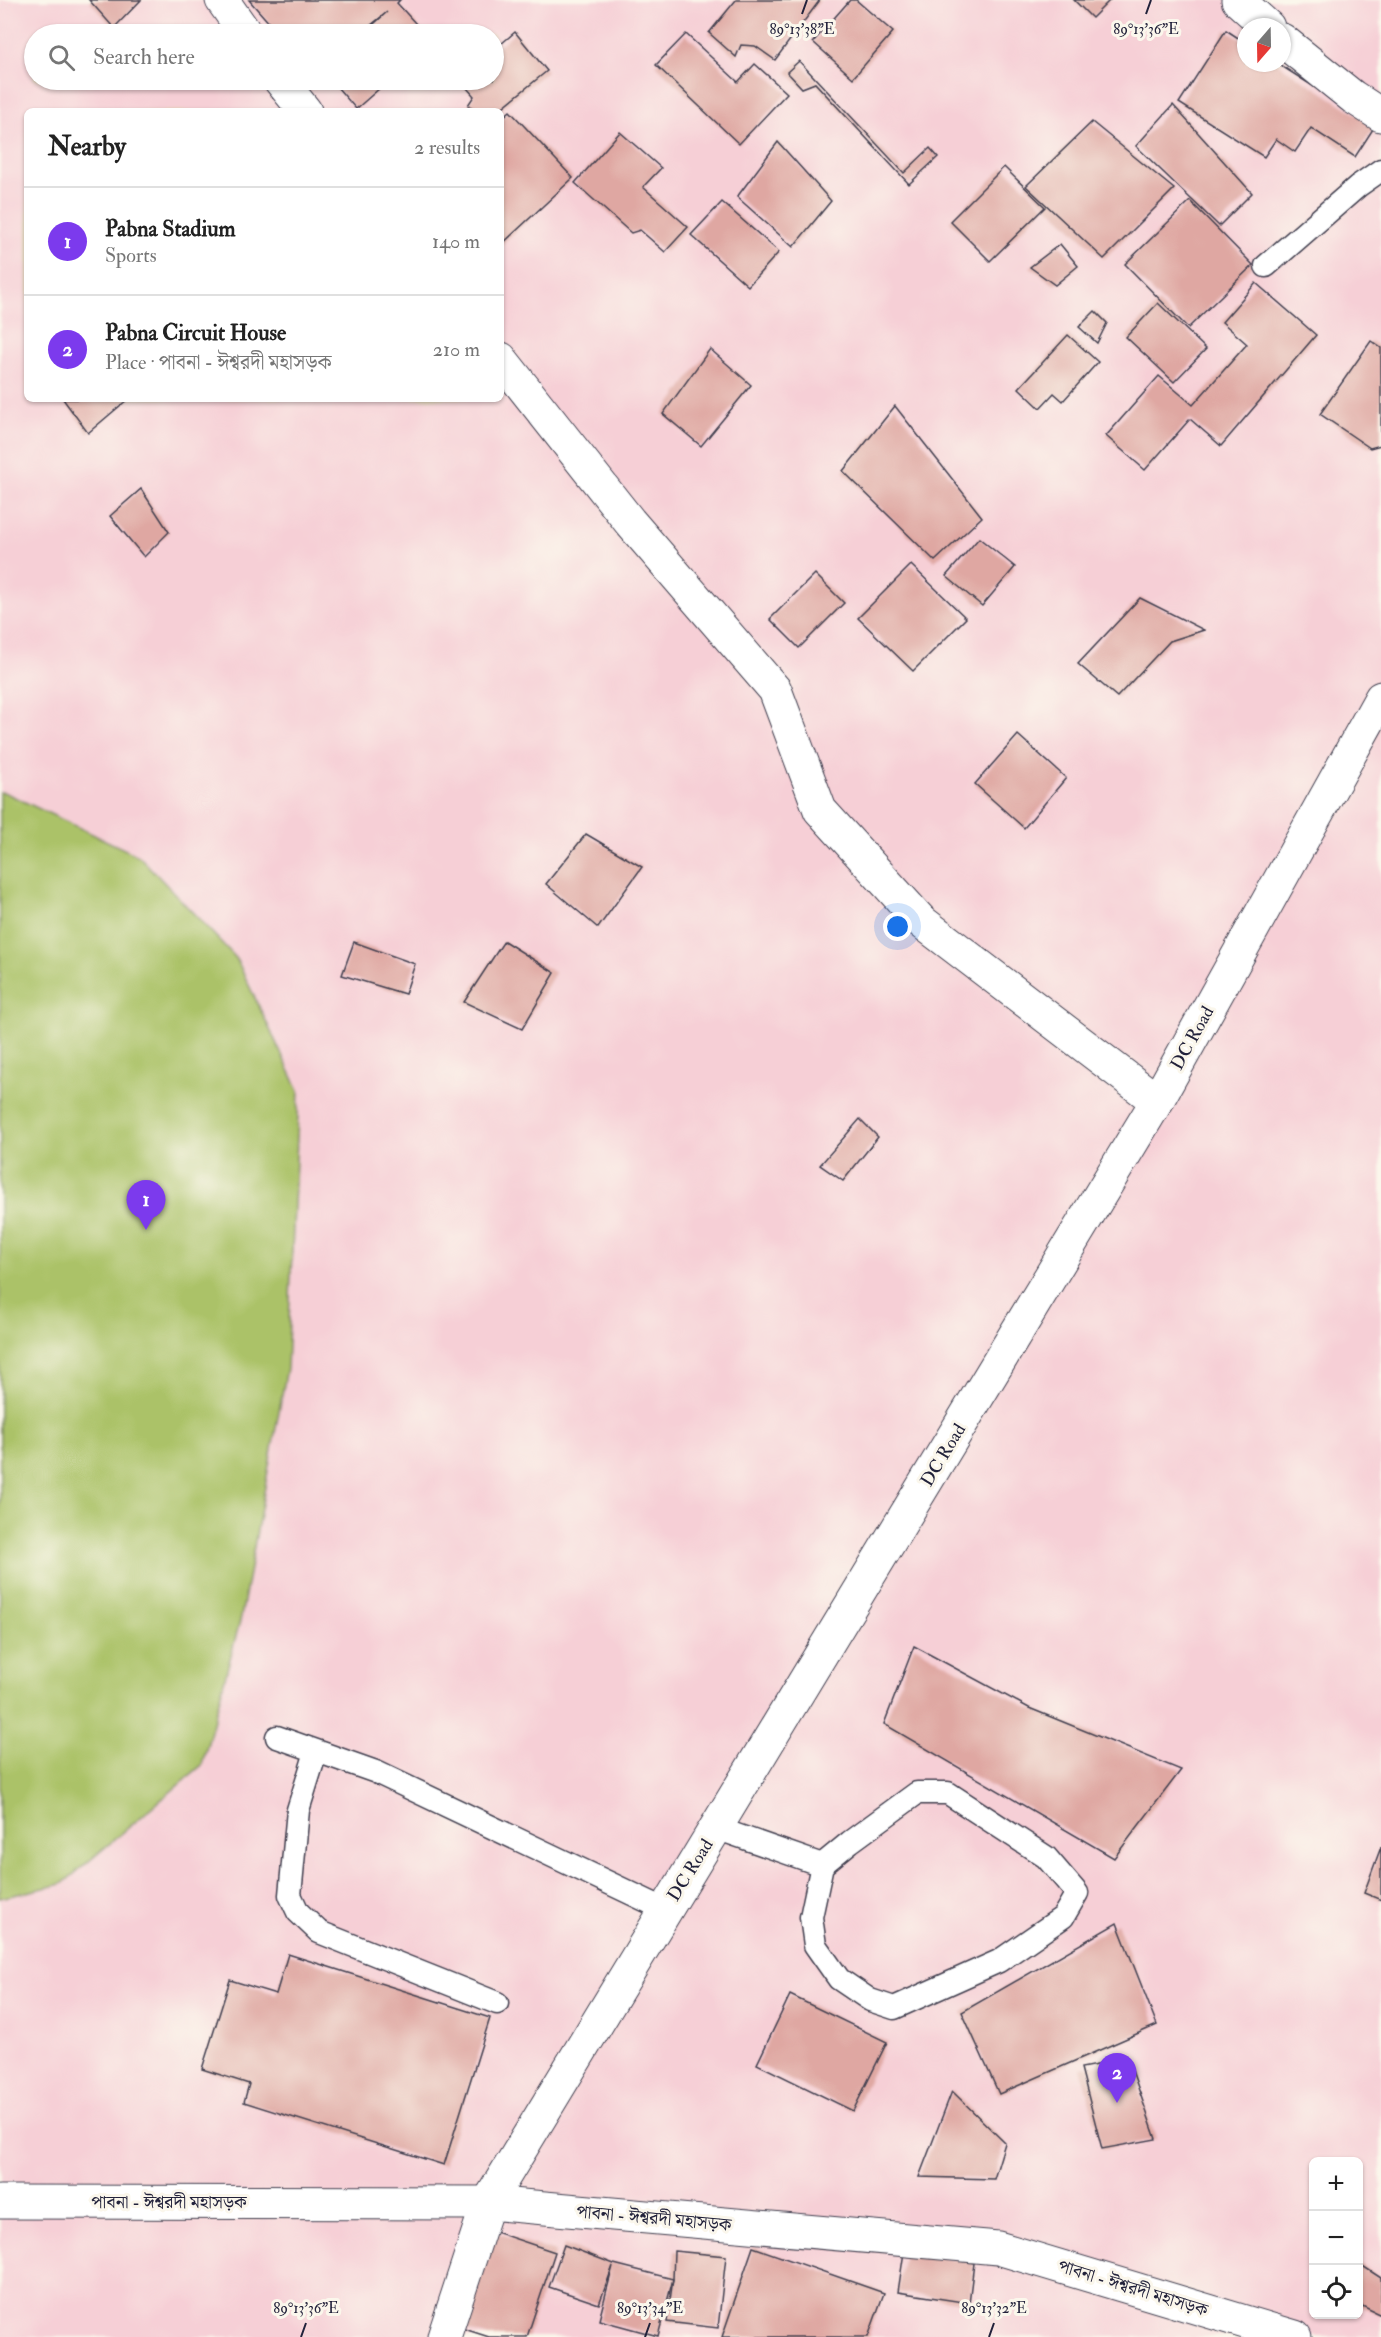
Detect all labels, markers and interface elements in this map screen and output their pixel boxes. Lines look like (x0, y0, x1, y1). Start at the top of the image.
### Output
north arrow (1237, 18, 1291, 72)
text: 89°13'38"E (769, 20, 835, 39)
text: 89°13'36"E (1113, 20, 1179, 39)
search box (24, 24, 504, 90)
icon: search (45, 41, 78, 74)
text: Search here (93, 43, 195, 71)
text: Nearby (48, 131, 126, 163)
text: 2 results (414, 135, 480, 160)
text: Pabna Stadium (105, 215, 236, 243)
text: 1 (64, 229, 71, 254)
text: 140 m (432, 229, 480, 254)
text: Sports (105, 243, 157, 268)
text: Pabna Circuit House (105, 319, 286, 347)
text: 2 (62, 337, 73, 362)
text: 210 m (433, 337, 480, 362)
text: Place · পাবনা - ঈশ্বরদী মহাসড়ক (105, 350, 332, 375)
your location (883, 912, 912, 941)
street label: DC Road (1166, 1002, 1219, 1074)
pin: 1 (126, 1180, 166, 1230)
street label: DC Road (916, 1420, 971, 1491)
street label: DC Road (662, 1835, 719, 1906)
pin: 2 (1098, 2054, 1136, 2103)
map controls (1309, 2157, 1363, 2319)
button: + (1309, 2157, 1363, 2211)
street label: পাবনা - ঈশ্বরদী মহাসড়ক (91, 2191, 248, 2214)
street label: পাবনা - ঈশ্বরদী মহাসড়ক (575, 2200, 734, 2237)
button: − (1309, 2211, 1363, 2265)
street label: পাবনা - ঈশ্বরদী মহাসড়ক (1055, 2255, 1212, 2323)
button: locate (1309, 2265, 1363, 2319)
text: 89°13'36"E (273, 2299, 339, 2318)
text: 89°13'34"E (617, 2299, 683, 2318)
text: 89°13'32"E (961, 2299, 1027, 2318)

